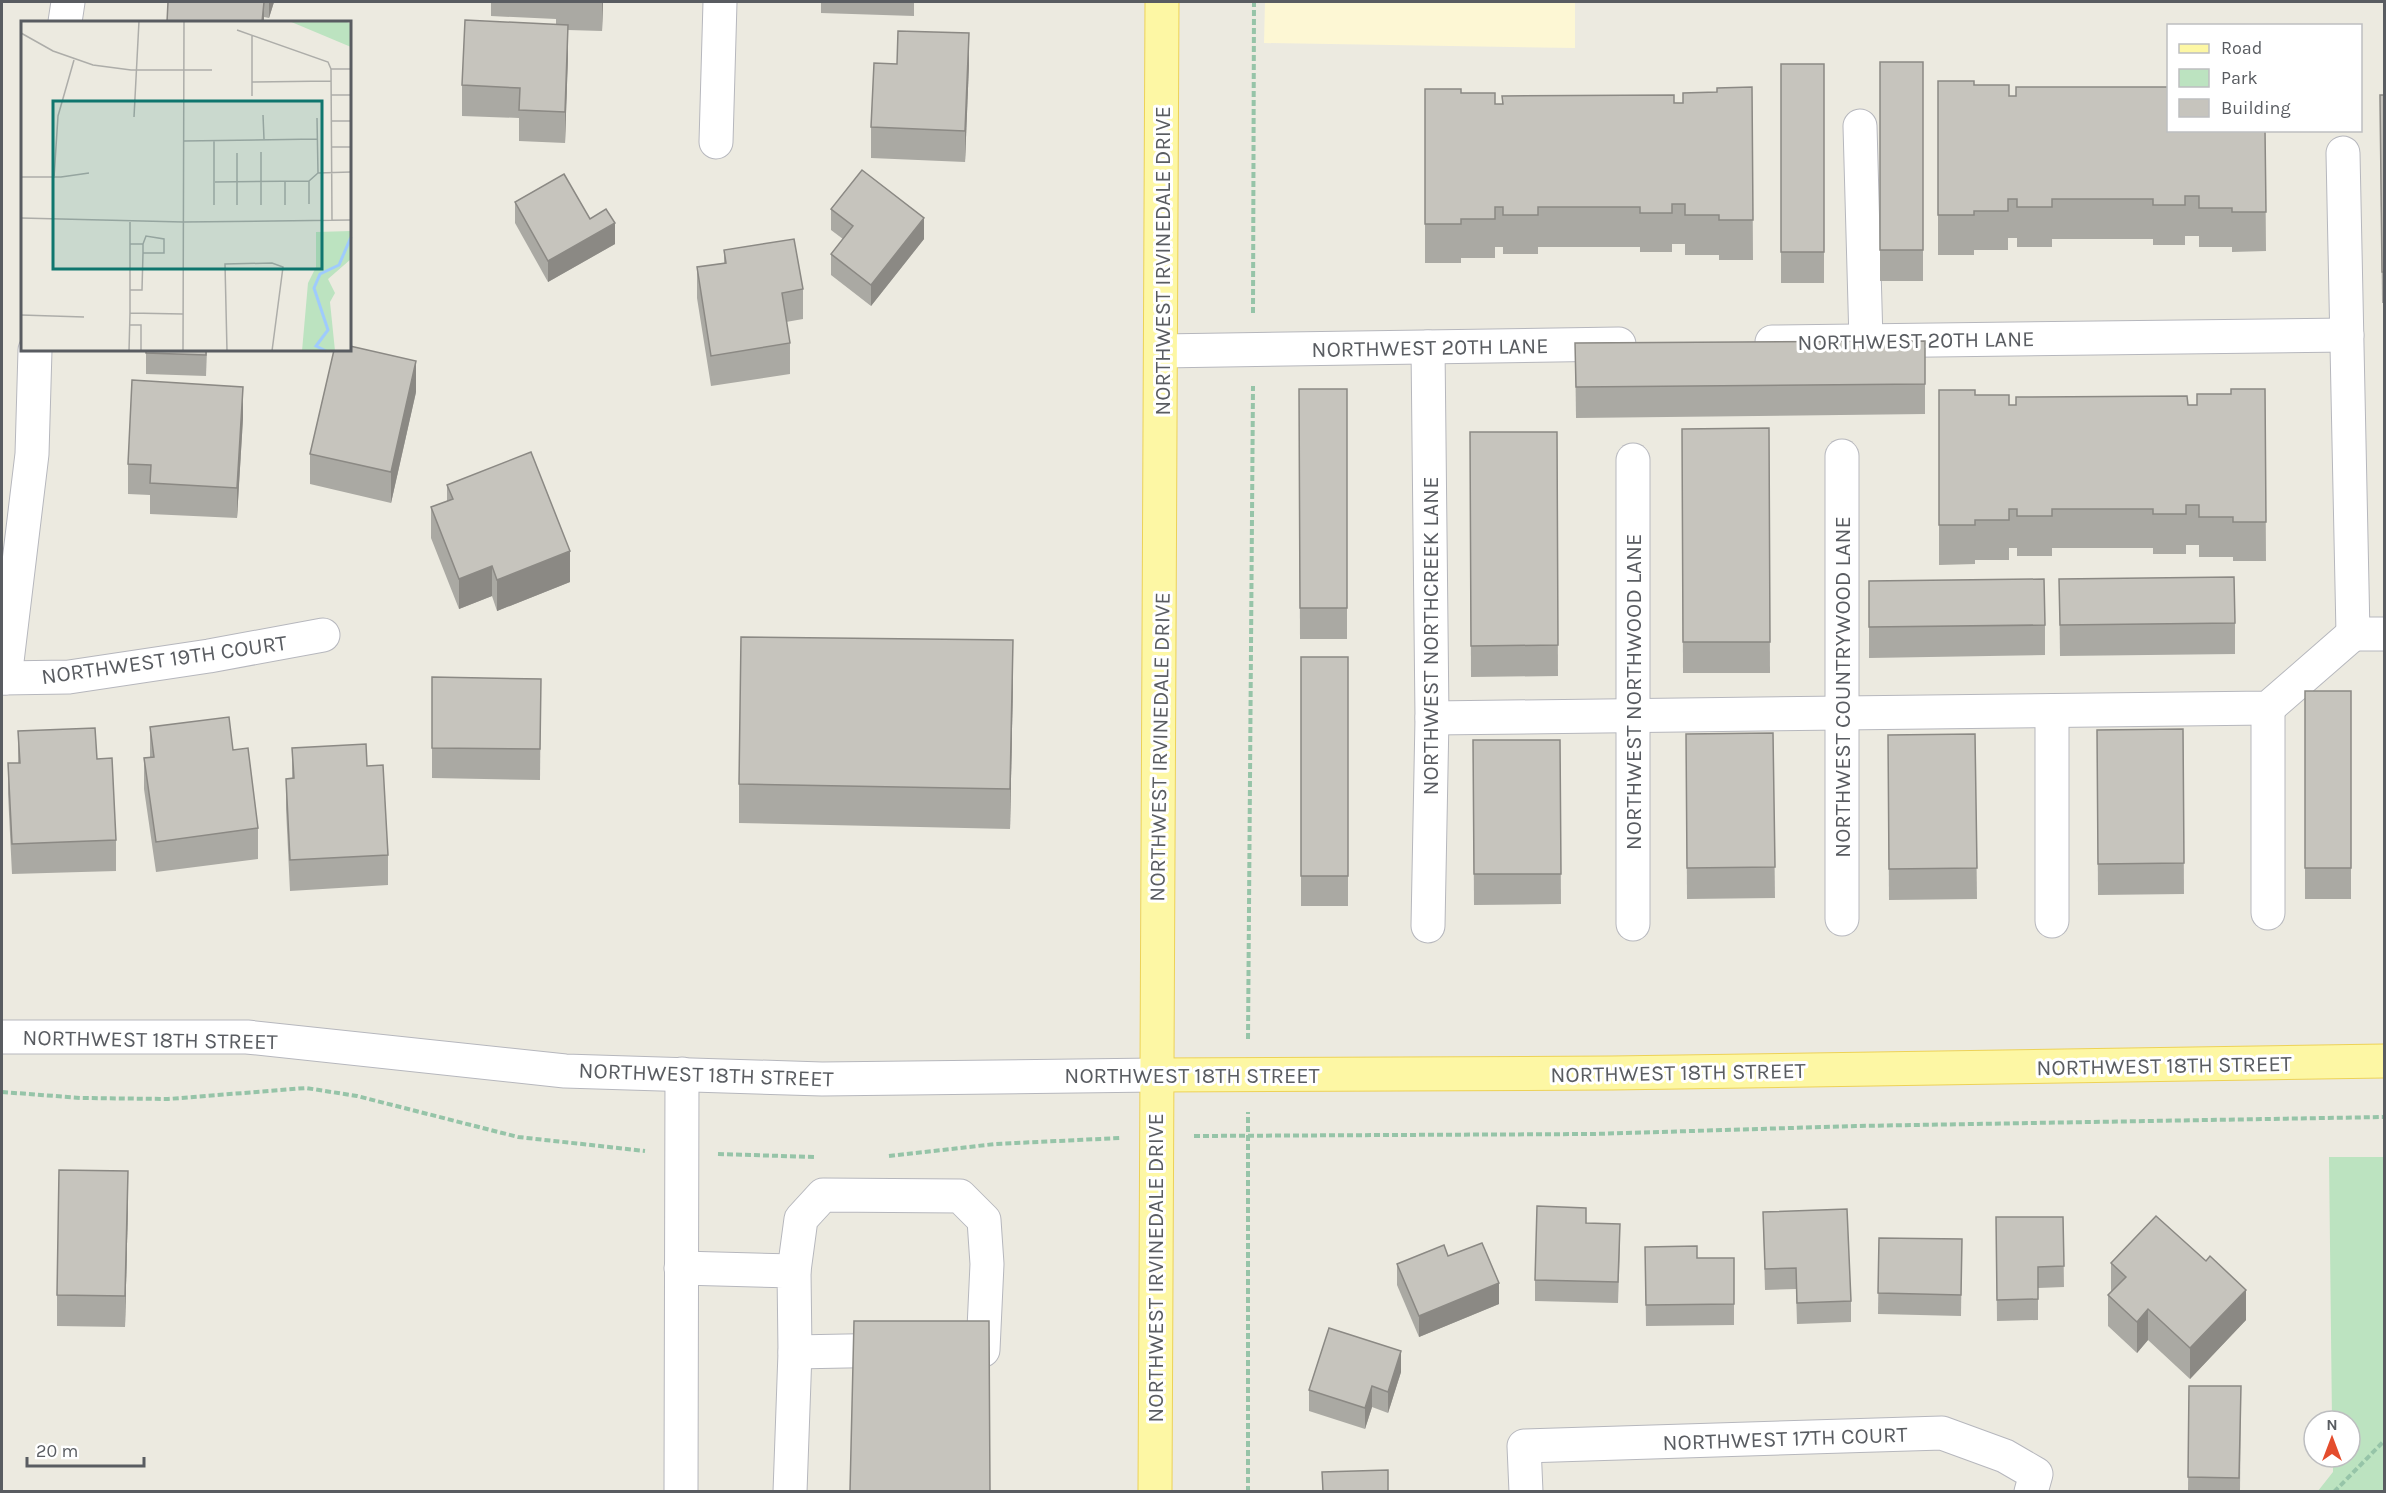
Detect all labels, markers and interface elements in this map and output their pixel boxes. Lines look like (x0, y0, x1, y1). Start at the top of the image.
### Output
inset map (21, 21, 351, 351)
legend (2167, 24, 2362, 132)
text: Road (2221, 37, 2262, 59)
text: Park (2221, 67, 2258, 89)
text: Building (2221, 97, 2291, 119)
street label: NORTHWEST IRVINEDALE DRIVE (1150, 106, 1176, 416)
street label: NORTHWEST 20TH LANE (1797, 326, 2035, 356)
street label: NORTHWEST 20TH LANE (1311, 333, 1549, 363)
street label: NORTHWEST NORTHCREEK LANE (1418, 476, 1444, 796)
street label: NORTHWEST COUNTRYWOOD LANE (1830, 516, 1856, 858)
street label: NORTHWEST NORTHWOOD LANE (1621, 534, 1647, 850)
street label: NORTHWEST IRVINEDALE DRIVE (1144, 592, 1176, 902)
street label: NORTHWEST 19TH COURT (40, 630, 289, 690)
street label: NORTHWEST 18TH STREET (22, 1025, 278, 1055)
street label: NORTHWEST 18TH STREET (2036, 1051, 2292, 1081)
street label: NORTHWEST 18TH STREET (578, 1058, 834, 1092)
street label: NORTHWEST 18TH STREET (1550, 1058, 1806, 1088)
street label: NORTHWEST 18TH STREET (1064, 1063, 1320, 1089)
street label: NORTHWEST IRVINEDALE DRIVE (1143, 1113, 1169, 1423)
north arrow (2302, 1409, 2362, 1469)
text: N (2326, 1415, 2338, 1434)
street label: NORTHWEST 17TH COURT (1662, 1422, 1908, 1456)
scale bar (27, 1430, 144, 1468)
text: 20 m (36, 1440, 78, 1462)

